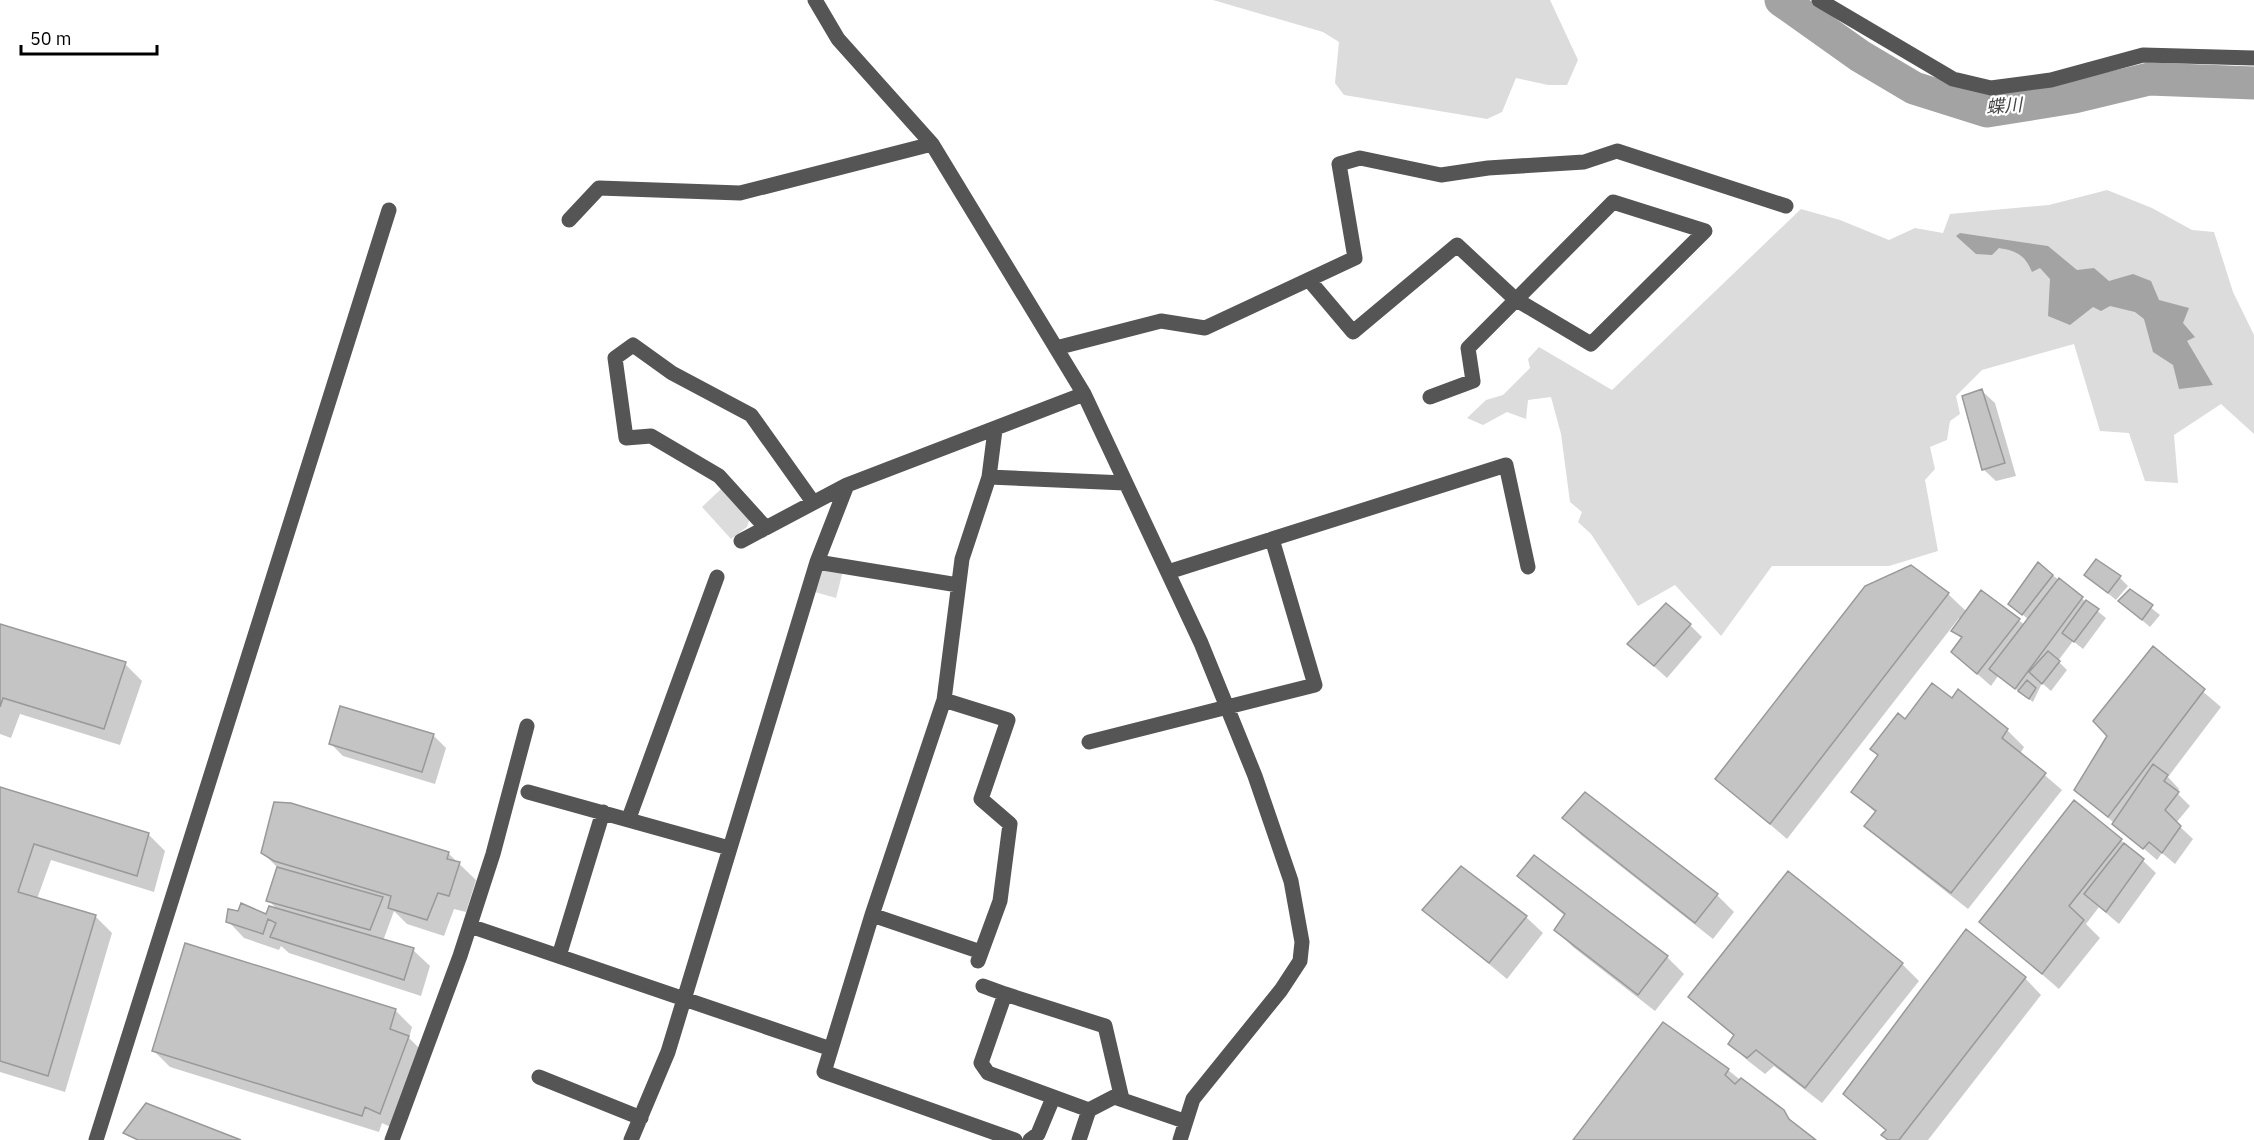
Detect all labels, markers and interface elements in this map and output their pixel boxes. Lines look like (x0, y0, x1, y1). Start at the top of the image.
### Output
scale bar (21, 18, 158, 56)
text: 50 m (30, 27, 72, 50)
water label: 蝶川 (1985, 93, 2025, 118)

